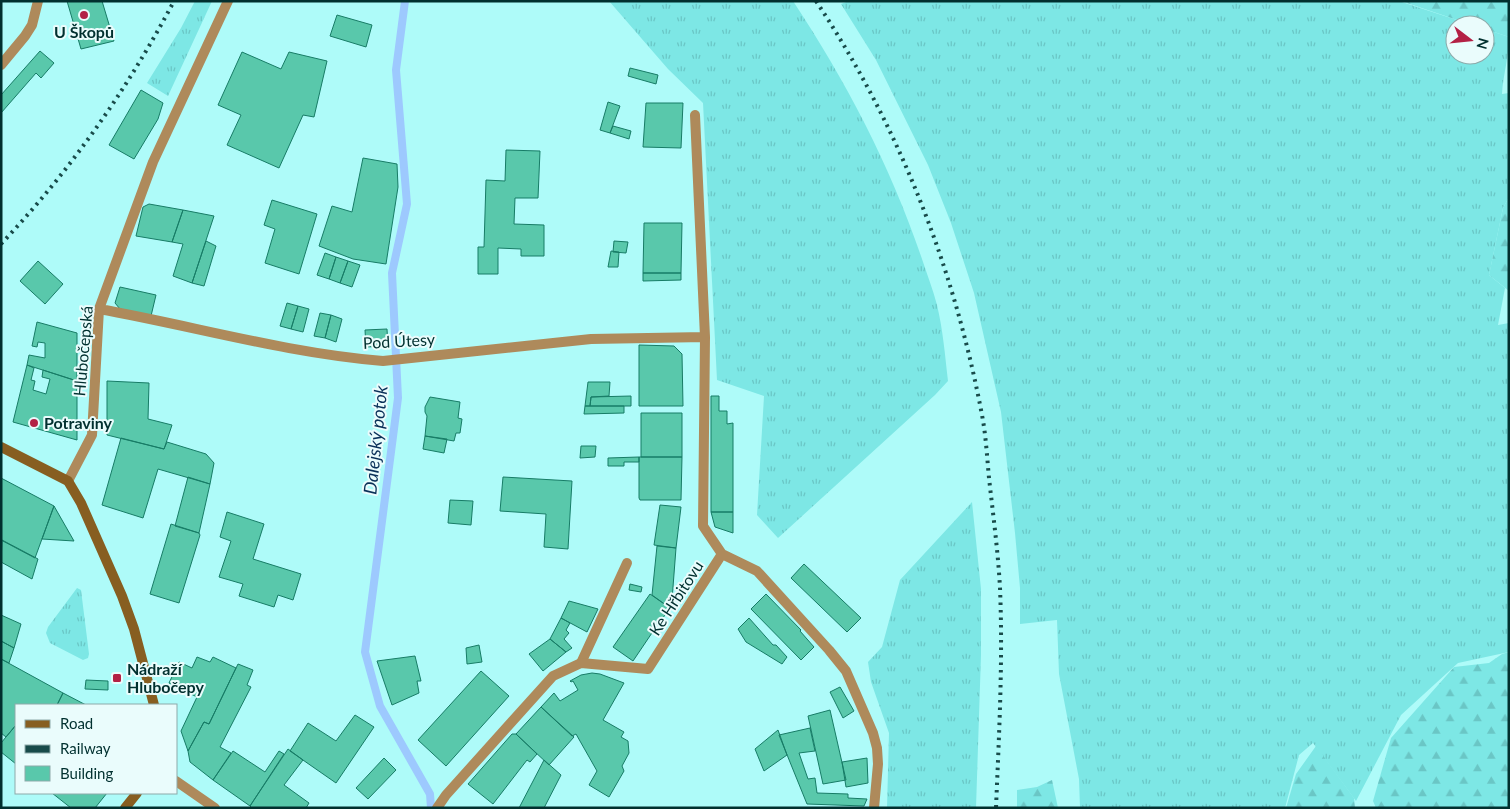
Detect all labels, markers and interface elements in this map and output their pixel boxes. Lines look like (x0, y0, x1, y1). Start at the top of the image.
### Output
marker: U Škopů (78, 9, 90, 21)
north arrow (1445, 15, 1495, 65)
place label: U Škopů (54, 22, 114, 41)
text: N (1473, 36, 1493, 51)
street label: Hlubočepská (69, 305, 96, 397)
street label: Pod Útesy (362, 329, 436, 352)
water label: Dalejský potok (358, 384, 392, 496)
place label: Potraviny (44, 413, 113, 432)
marker: Potraviny (28, 417, 40, 429)
street label: Ke Hřbitovu (644, 557, 707, 639)
place label: Nádraží Hlubočepy (127, 659, 204, 696)
marker: Nádraží Hlubočepy (111, 672, 123, 684)
legend (15, 704, 178, 794)
text: Road (60, 714, 93, 732)
text: Railway (60, 739, 111, 757)
text: Building (60, 764, 113, 782)

